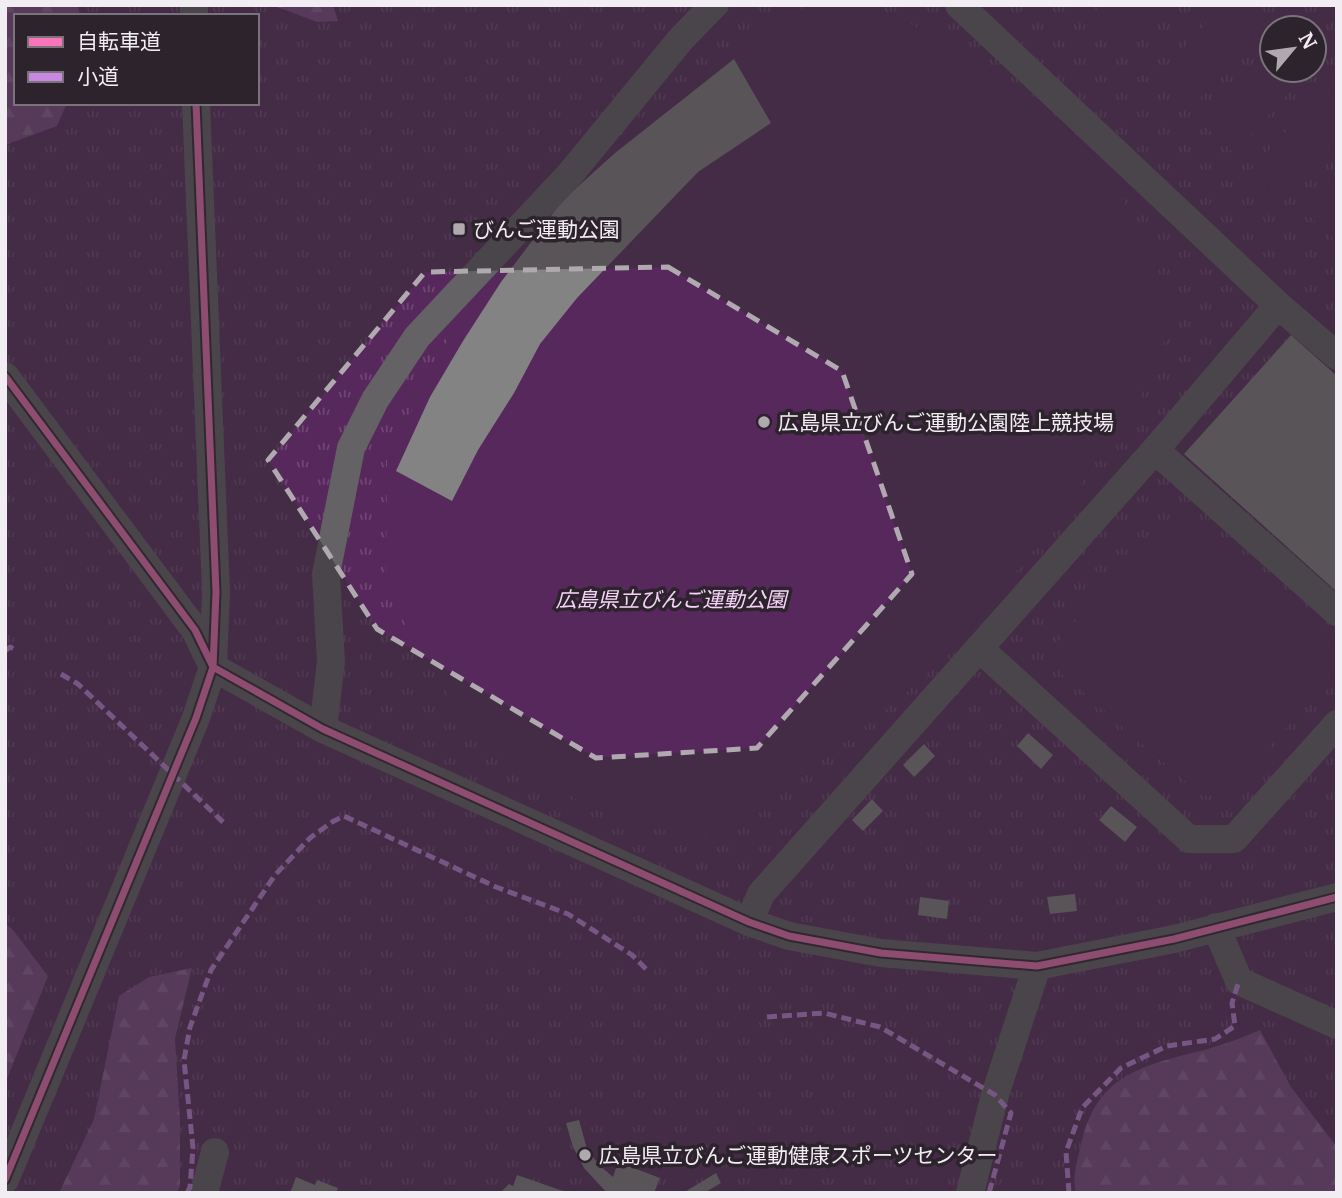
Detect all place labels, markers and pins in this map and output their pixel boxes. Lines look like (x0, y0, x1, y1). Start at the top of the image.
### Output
place label: びんご運動公園 (473, 216, 620, 243)
marker: びんご運動公園 (451, 221, 467, 237)
place label: 広島県立びんご運動公園陸上競技場 (778, 409, 1114, 436)
marker: 広島県立びんご運動公園陸上競技場 (756, 414, 772, 430)
place label: 広島県立びんご運動健康スポーツセンター (599, 1142, 998, 1169)
marker: 広島県立びんご運動健康スポーツセンター (577, 1147, 593, 1163)

